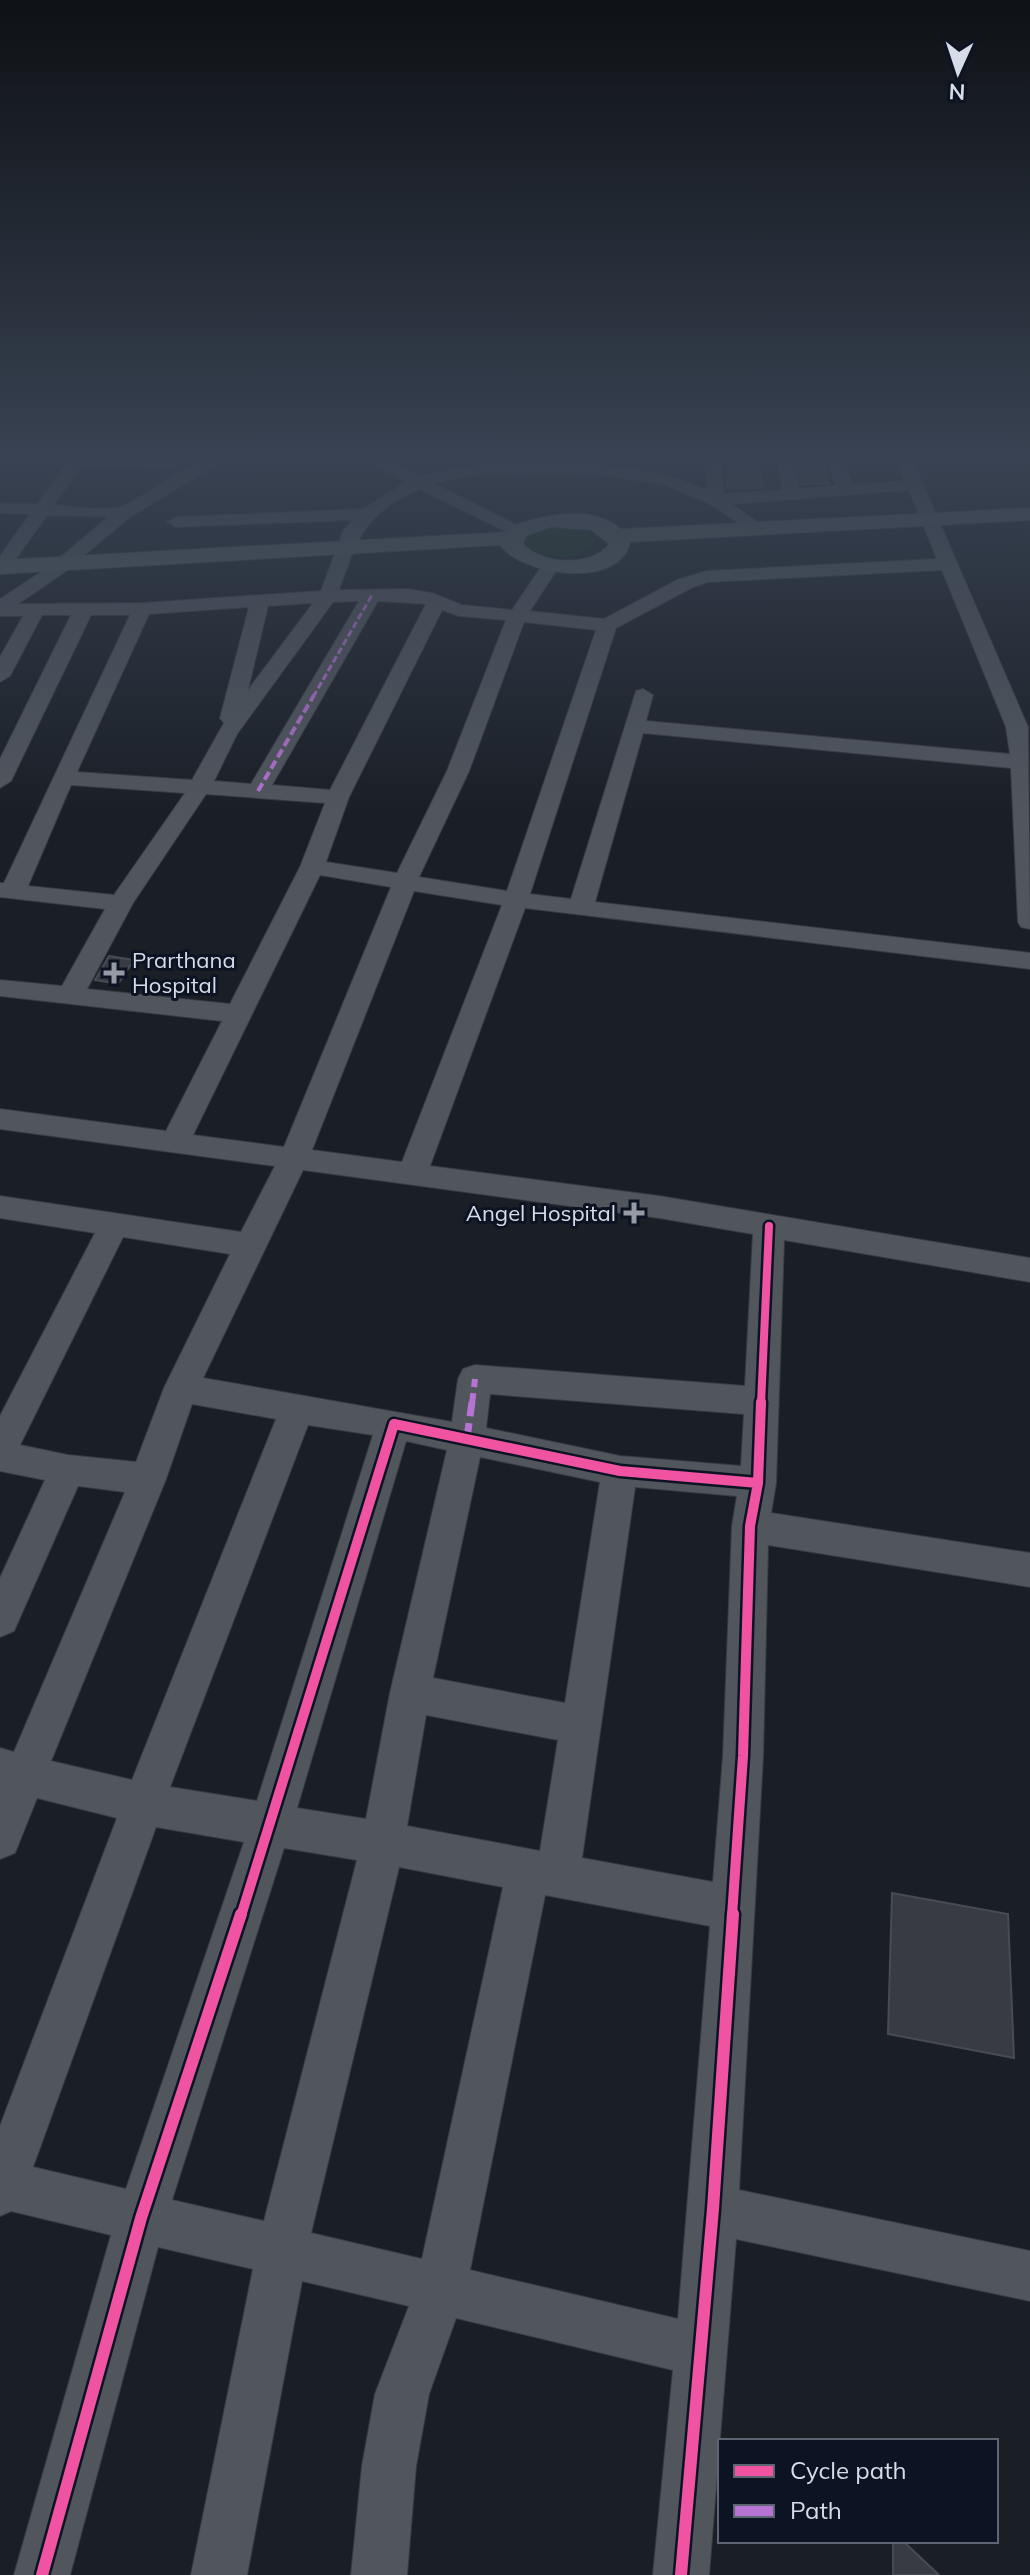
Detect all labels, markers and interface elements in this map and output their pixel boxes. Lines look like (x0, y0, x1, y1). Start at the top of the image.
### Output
north arrow (918, 32, 998, 112)
text: N (948, 78, 966, 106)
place label: Prarthana Hospital (132, 946, 236, 999)
marker: Prarthana Hospital (103, 962, 125, 984)
place label: Angel Hospital (466, 1199, 616, 1227)
marker: Angel Hospital (623, 1202, 645, 1224)
legend (718, 2439, 998, 2543)
text: Cycle path (790, 2455, 907, 2485)
text: Path (790, 2495, 842, 2525)

